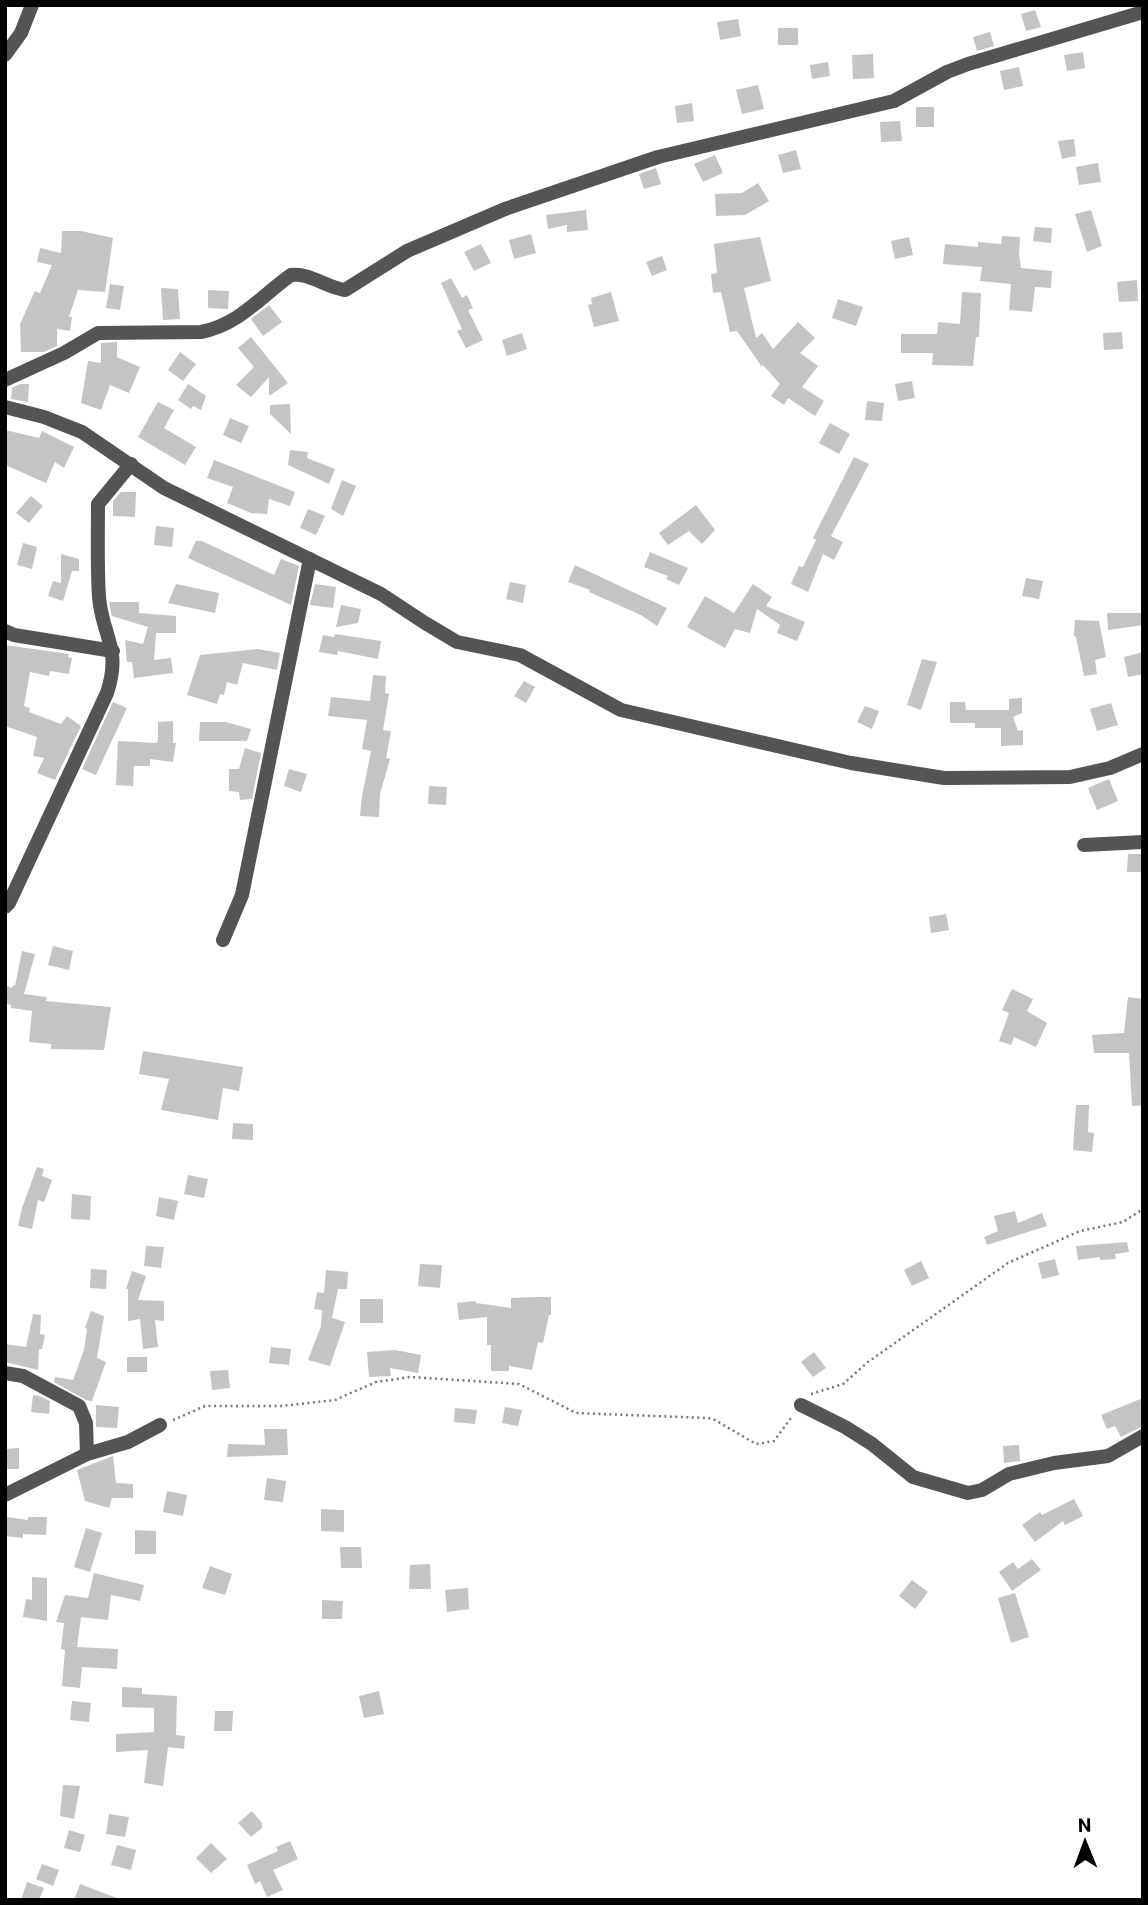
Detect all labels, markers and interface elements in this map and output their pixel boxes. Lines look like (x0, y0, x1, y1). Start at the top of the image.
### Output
north arrow (1050, 1807, 1120, 1877)
text: N (1078, 1814, 1092, 1837)

